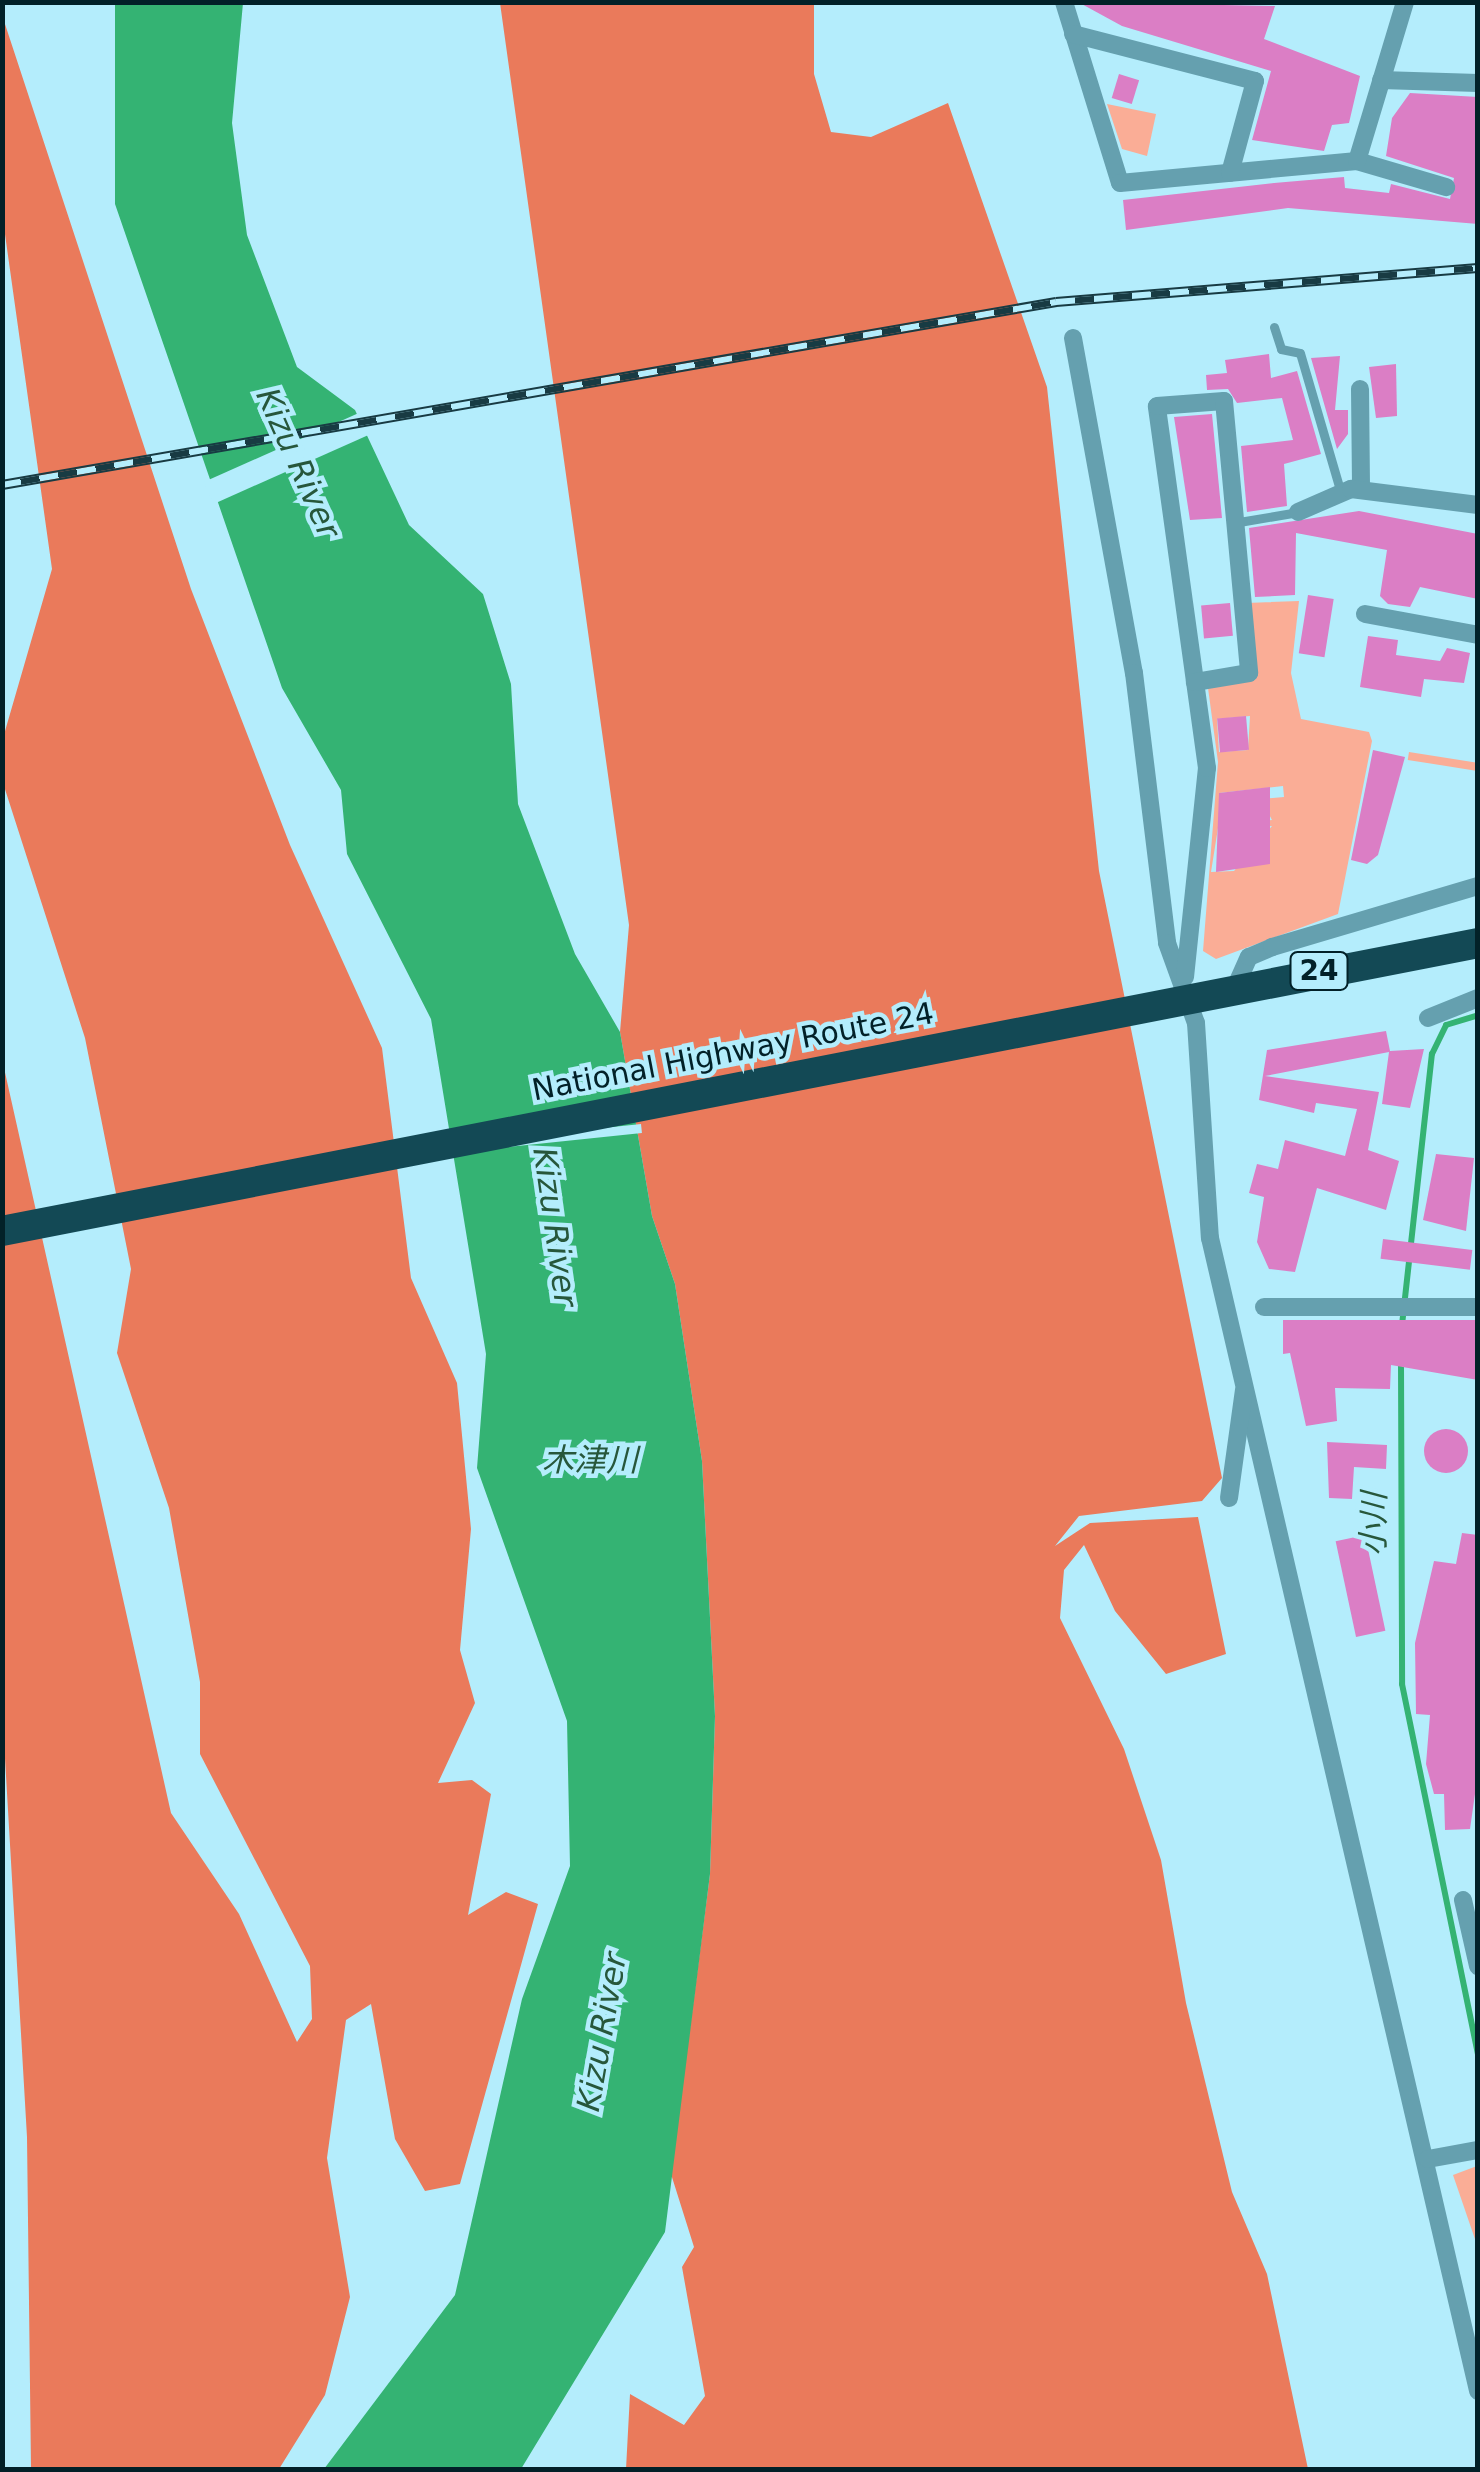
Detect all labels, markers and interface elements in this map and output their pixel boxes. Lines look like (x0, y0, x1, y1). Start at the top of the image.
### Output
water label: Kizu River (248, 382, 348, 544)
road number: 24 (1289, 948, 1349, 994)
street label: National Highway Route 24 (529, 995, 937, 1109)
water label: Kizu River (525, 1145, 585, 1309)
water label: 木津川 (542, 1441, 638, 1479)
water label: 小川 (1354, 1492, 1394, 1556)
water label: Kizu River (569, 1950, 635, 2114)

